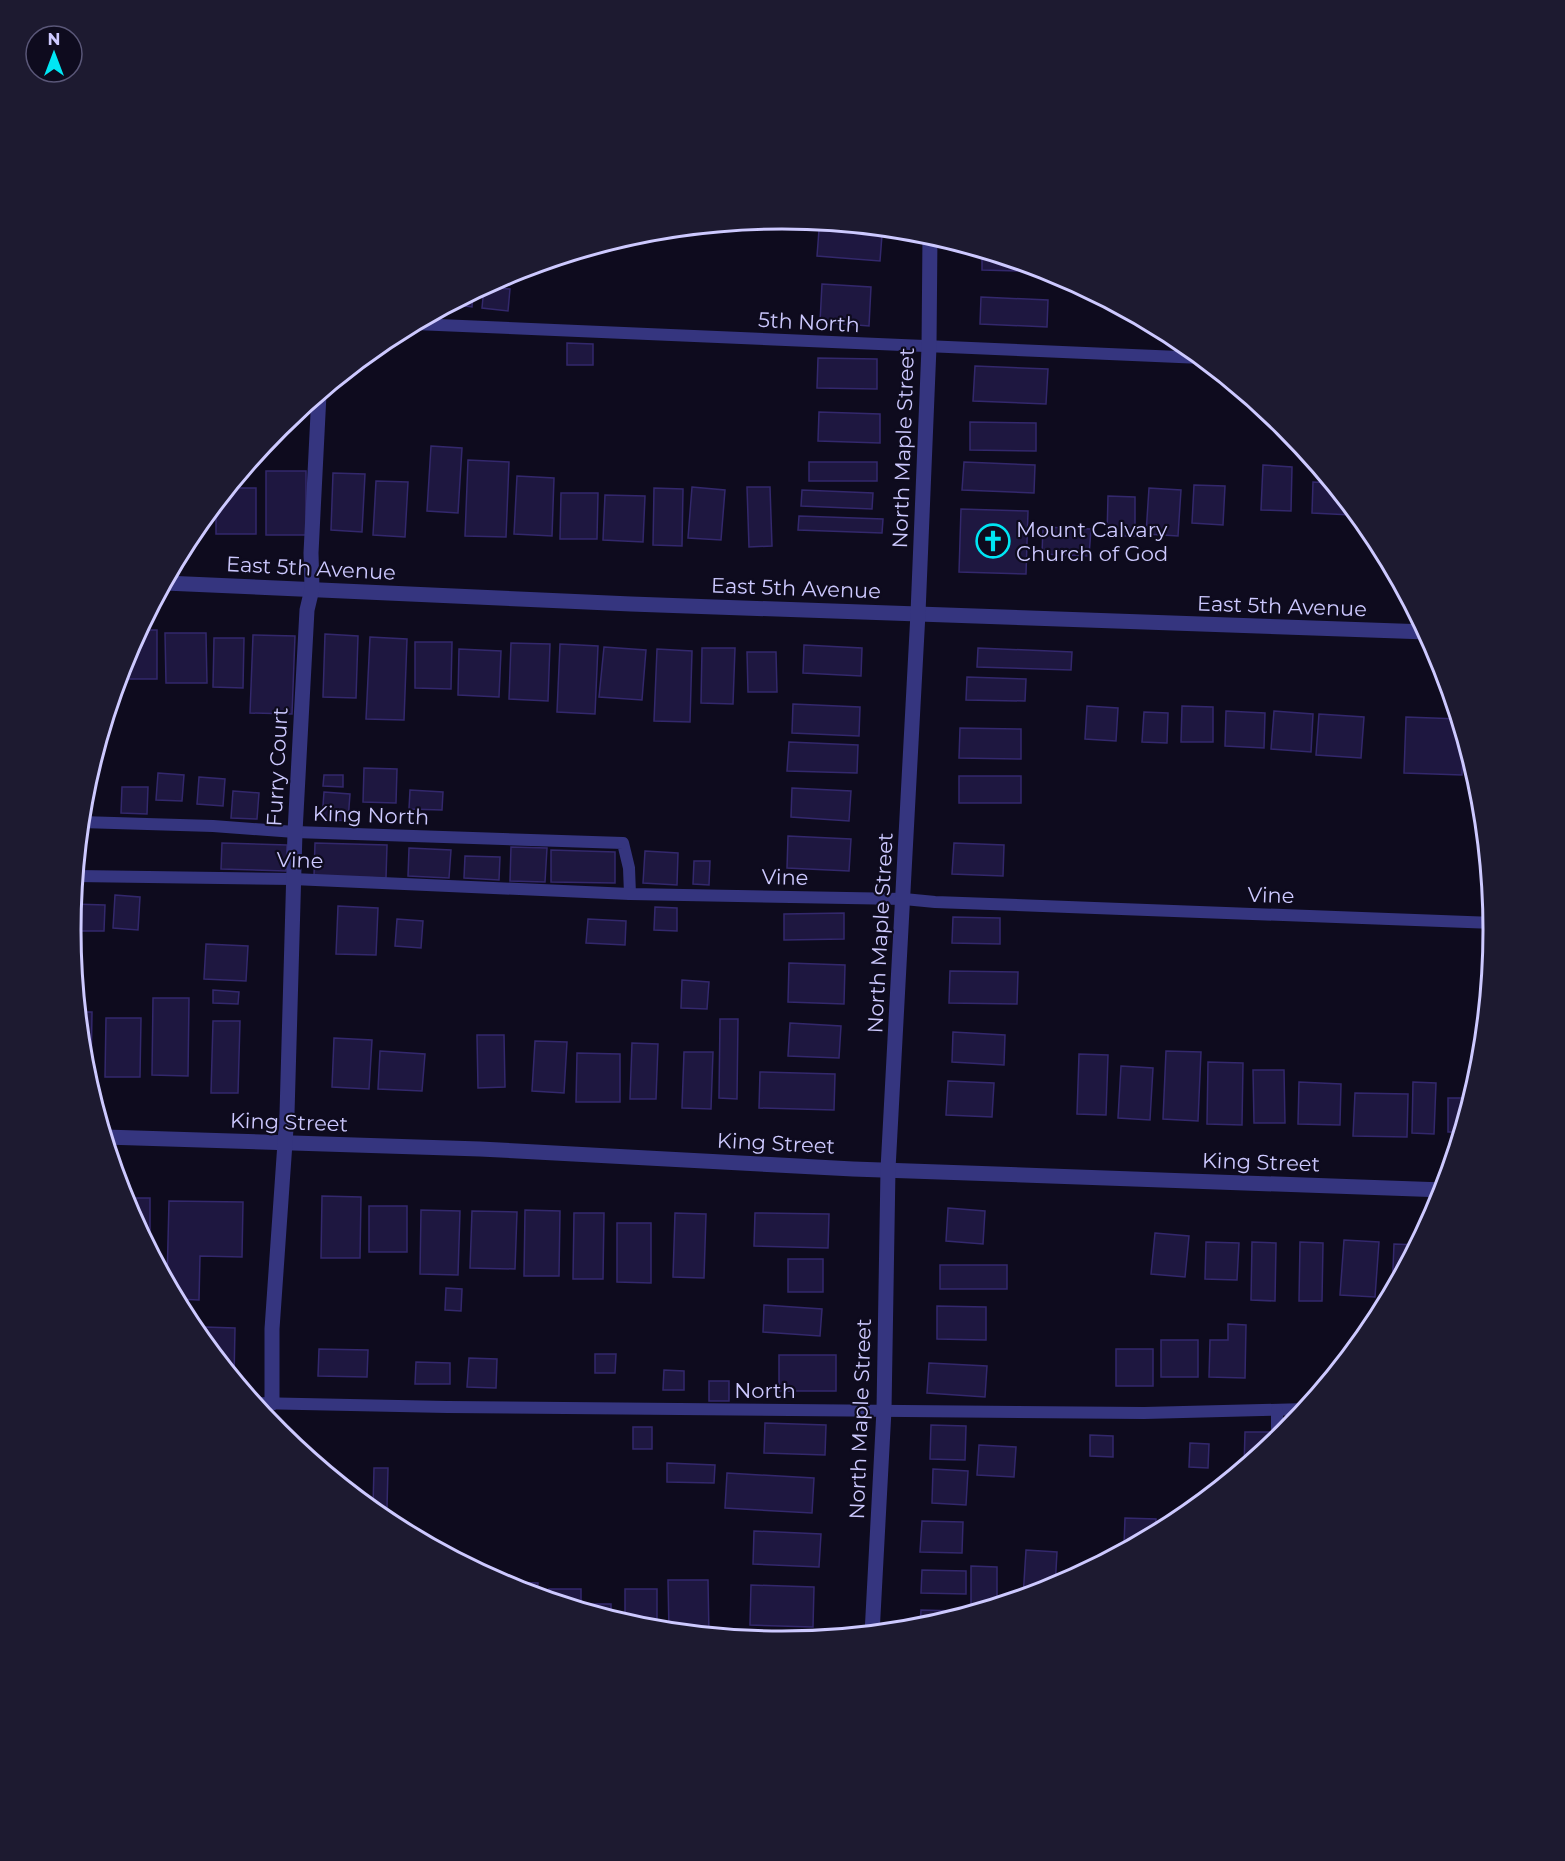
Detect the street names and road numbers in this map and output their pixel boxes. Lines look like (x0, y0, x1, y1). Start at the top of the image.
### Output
street label: 5th North (758, 307, 860, 337)
street label: North Maple Street (887, 347, 919, 549)
street label: East 5th Avenue (226, 551, 396, 585)
street label: East 5th Avenue (711, 573, 881, 603)
street label: East 5th Avenue (1197, 591, 1367, 621)
street label: Furry Court (261, 707, 293, 827)
street label: King North (312, 800, 430, 830)
street label: North Maple Street (862, 832, 898, 1034)
street label: Vine (276, 847, 324, 873)
street label: Vine (761, 864, 809, 890)
street label: Vine (1247, 882, 1295, 908)
street label: King Street (230, 1107, 348, 1137)
street label: King Street (716, 1127, 836, 1159)
street label: King Street (1202, 1147, 1320, 1177)
street label: North Maple Street (844, 1318, 876, 1520)
street label: North (734, 1378, 796, 1403)

